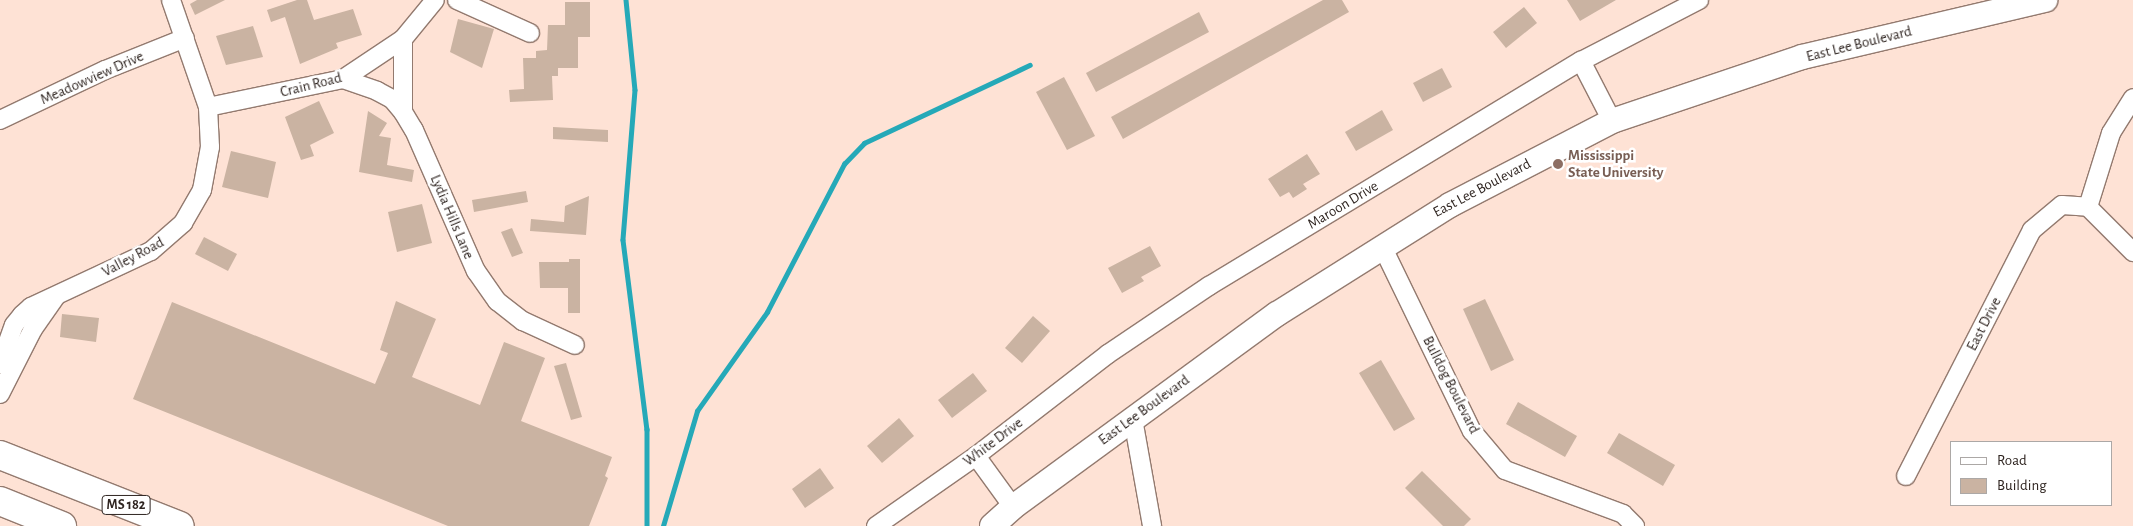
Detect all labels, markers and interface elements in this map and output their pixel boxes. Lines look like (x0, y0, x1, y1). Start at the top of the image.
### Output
street label: East Lee Boulevard (1804, 22, 1914, 66)
street label: Meadowview Drive (38, 47, 146, 109)
street label: Crain Road (278, 69, 344, 101)
place label: Mississippi State University (1568, 146, 1663, 181)
street label: East Lee Boulevard (1430, 155, 1534, 221)
marker: Mississippi State University (1552, 158, 1564, 170)
street label: Lydia Hills Lane (426, 172, 478, 262)
street label: Maroon Drive (1304, 177, 1382, 233)
street label: Valley Road (99, 233, 167, 281)
street label: East Drive (1963, 294, 2005, 354)
street label: Bulldog Boulevard (1419, 333, 1483, 437)
street label: East Lee Boulevard (1095, 371, 1193, 449)
street label: White Drive (960, 414, 1026, 470)
legend (1950, 441, 2113, 506)
text: Road (1997, 453, 2027, 468)
text: Building (1997, 478, 2047, 493)
road number: MS 182 (101, 494, 151, 516)

